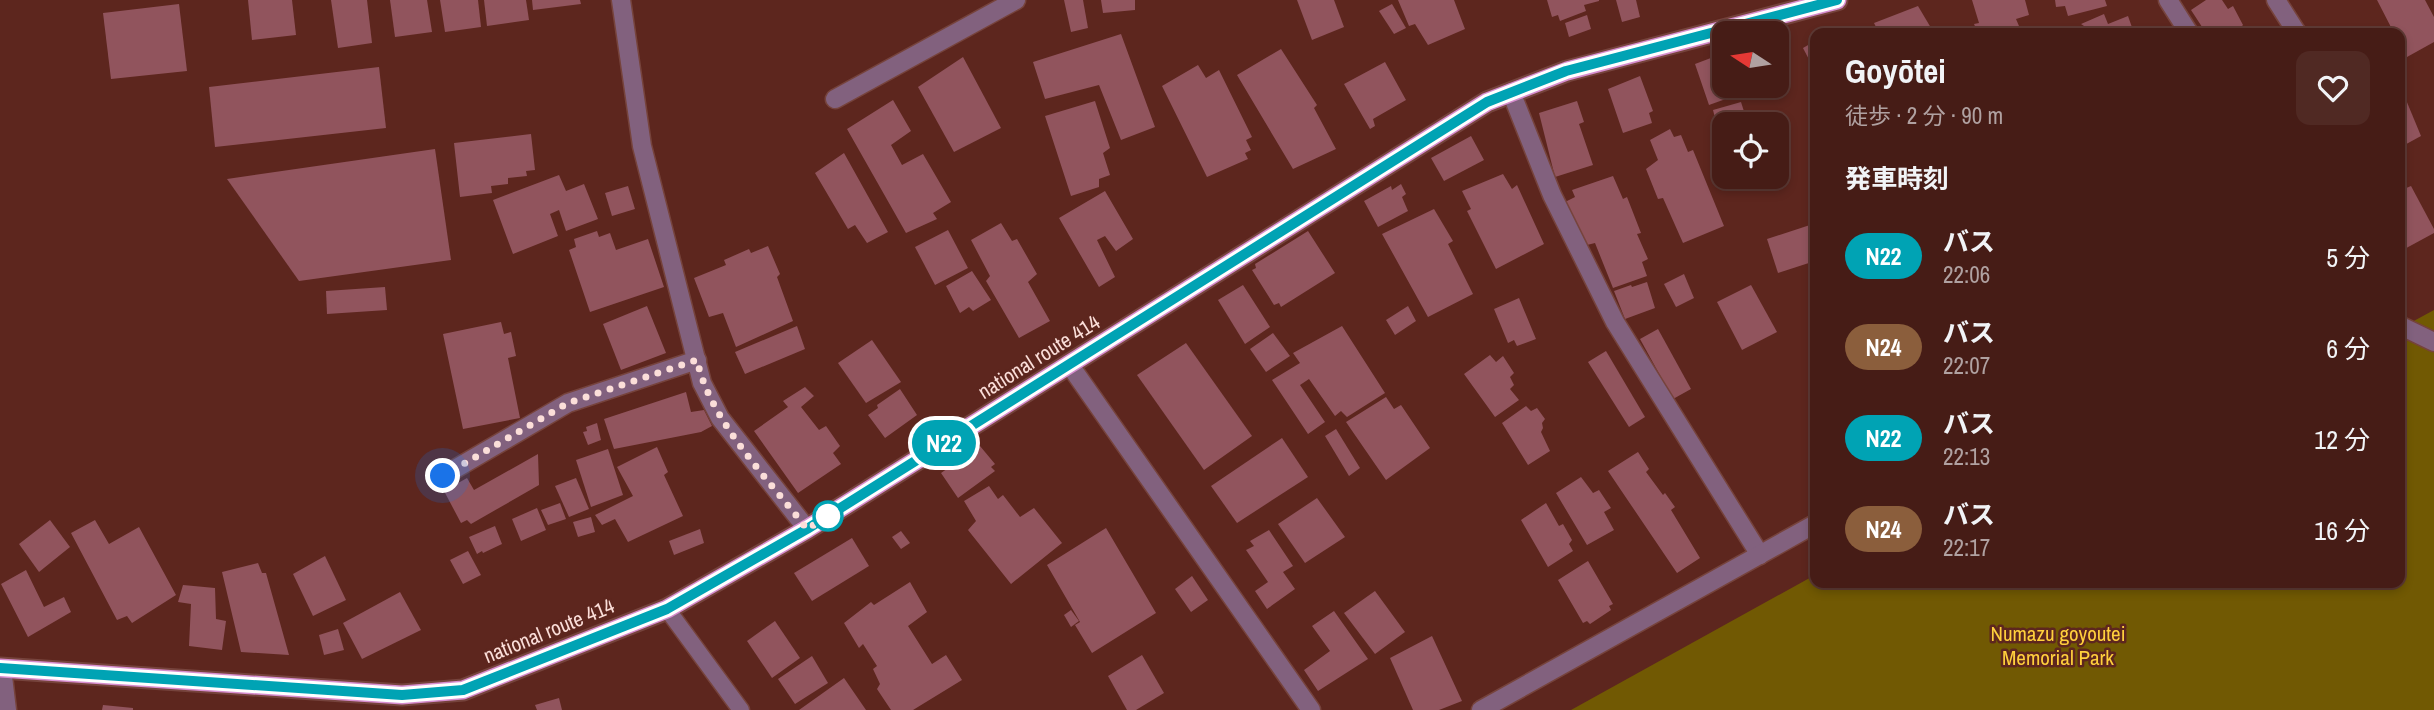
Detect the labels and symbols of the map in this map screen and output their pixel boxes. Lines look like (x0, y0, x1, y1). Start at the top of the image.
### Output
north arrow (1712, 21, 1788, 98)
street label: national route 414 (972, 307, 1106, 406)
line badge: N22 (904, 420, 984, 466)
your location (425, 458, 460, 493)
unlabelled marker (813, 501, 843, 531)
street label: national route 414 (479, 591, 619, 670)
park label: Numazu goyoutei Memorial Park (1991, 619, 2125, 672)

